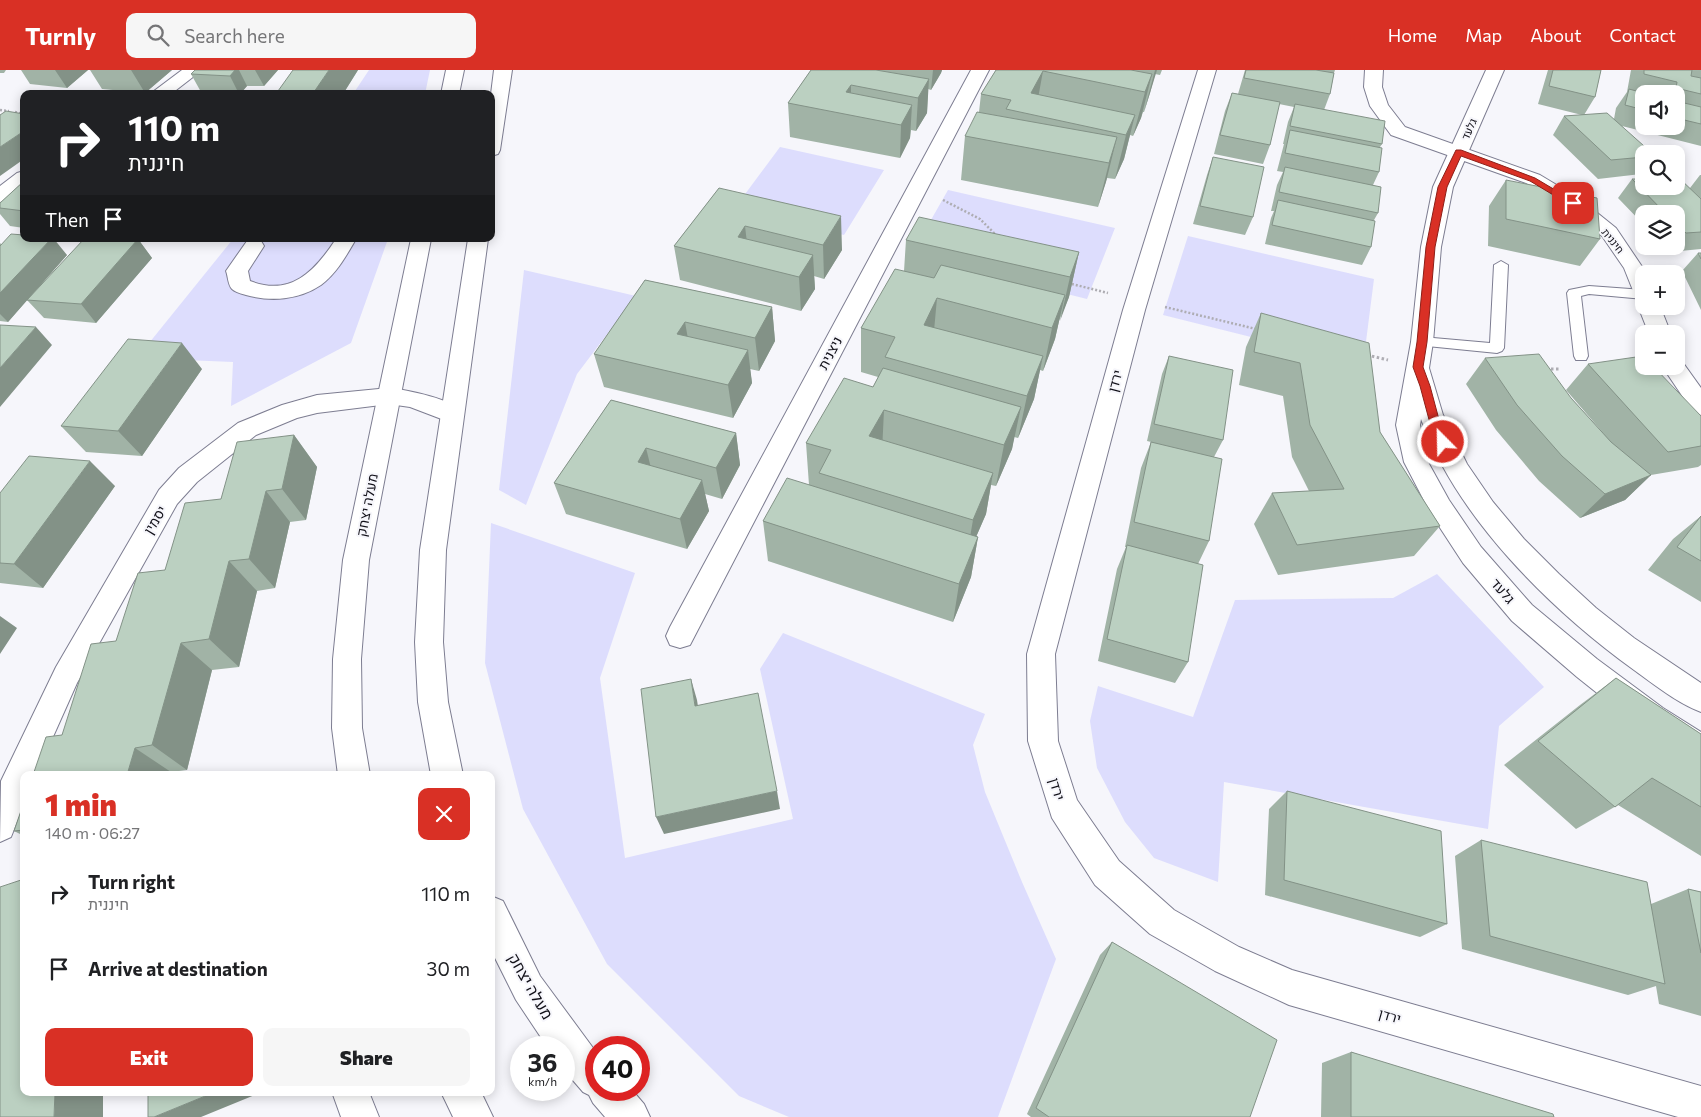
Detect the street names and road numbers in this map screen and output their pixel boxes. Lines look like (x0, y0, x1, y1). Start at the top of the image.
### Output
street label: גלעד (1458, 116, 1479, 141)
street label: חיננית (1599, 226, 1627, 256)
street label: ניצנית (814, 333, 845, 372)
street label: ירדן (1103, 368, 1126, 394)
street label: מעלה יצחק (352, 472, 381, 538)
street label: יסמין (139, 502, 170, 537)
street label: גלעד (1488, 575, 1519, 607)
street label: ירדן (1046, 776, 1069, 802)
street label: מעלה יצחק (505, 949, 558, 1022)
street label: ירדן (1377, 1004, 1403, 1027)

